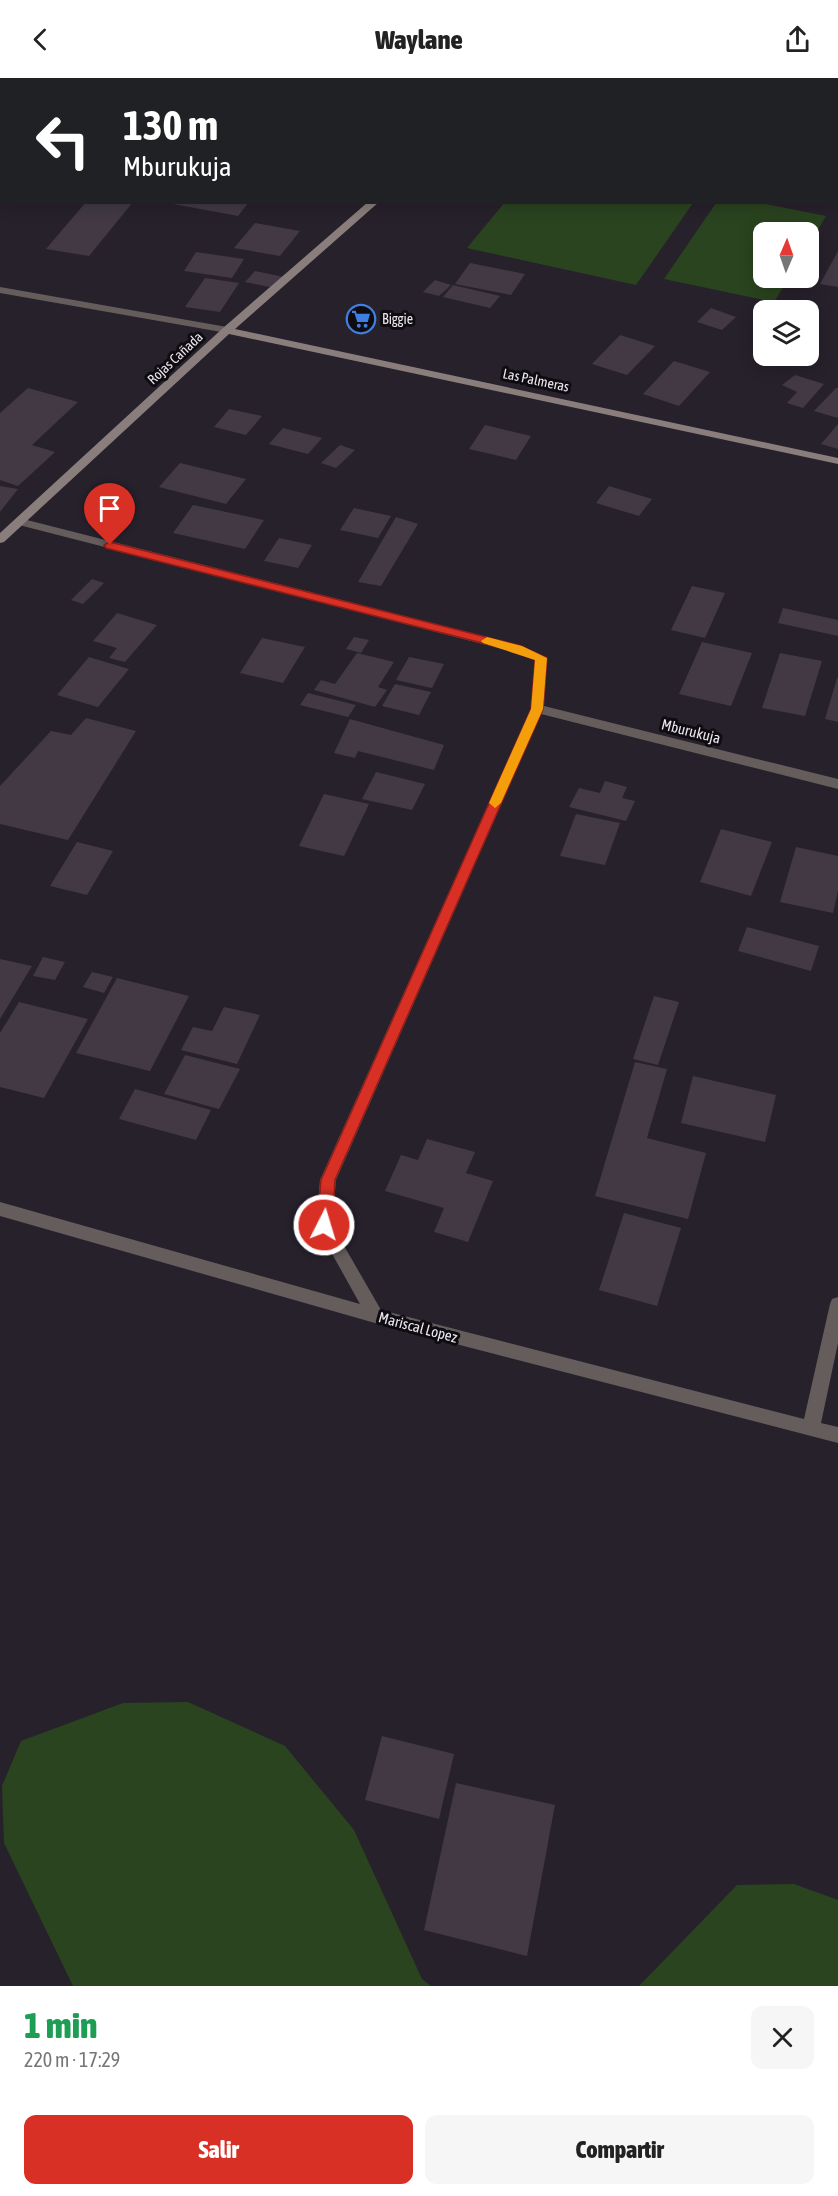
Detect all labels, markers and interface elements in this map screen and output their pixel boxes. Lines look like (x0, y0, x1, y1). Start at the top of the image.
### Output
icon: back (24, 23, 57, 56)
icon: share (781, 23, 814, 56)
text: Waylane (375, 24, 463, 55)
text: 130 m (123, 101, 218, 149)
icon: left (24, 102, 102, 180)
text: Mburukuja (123, 151, 232, 182)
north arrow (753, 222, 819, 288)
map controls (753, 222, 819, 366)
button: layers (753, 300, 819, 366)
supermarket icon: Biggie (345, 303, 377, 335)
place label: Biggie (382, 311, 413, 327)
street label: Rojas Cañada (144, 328, 206, 388)
street label: Las Palmeras (501, 365, 571, 395)
pin (84, 483, 135, 545)
icon: arrive (93, 492, 126, 525)
street label: Mburukuja (660, 715, 722, 747)
position arrow (292, 1193, 356, 1257)
street label: Mariscal Lopez (377, 1308, 460, 1346)
text: 1 min (24, 2004, 98, 2046)
button: close (751, 2006, 814, 2069)
text: 220 m · 17:29 (24, 2048, 120, 2071)
button: Salir (24, 2115, 413, 2184)
button: Compartir (425, 2115, 814, 2184)

